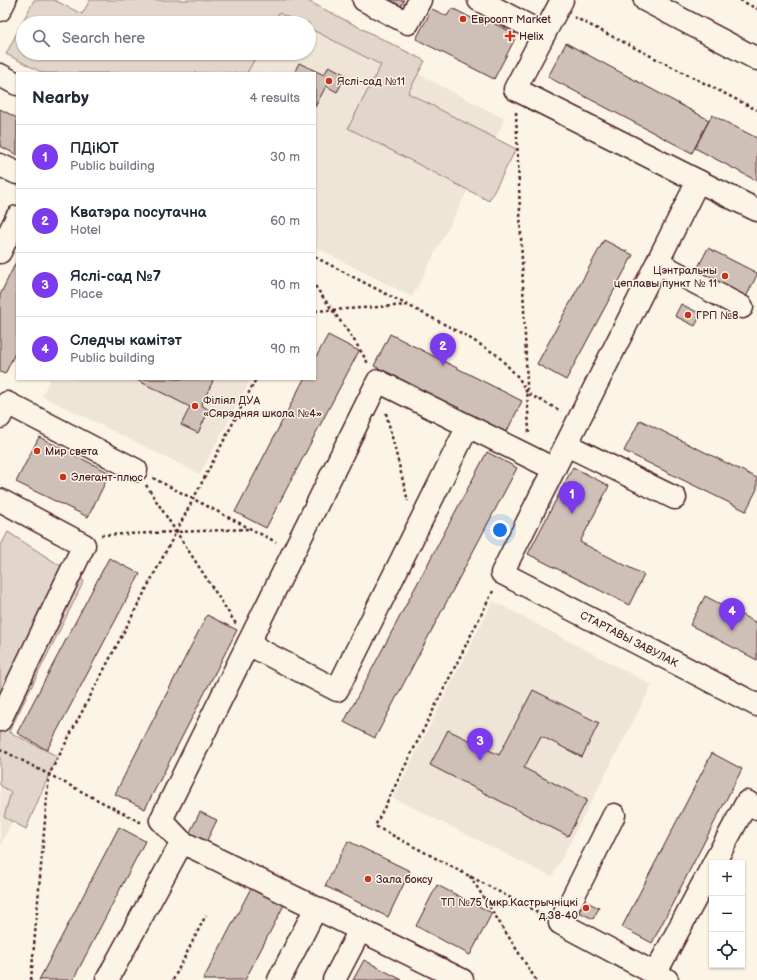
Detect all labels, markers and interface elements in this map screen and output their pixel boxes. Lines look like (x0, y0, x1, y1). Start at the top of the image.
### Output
place label: Евроопт Market (471, 13, 551, 26)
marker: Евроопт Market (458, 14, 468, 24)
search box (16, 16, 316, 60)
icon: search (30, 27, 52, 49)
text: Search here (62, 29, 145, 48)
marker: Helix (504, 30, 516, 42)
place label: Helix (519, 30, 544, 43)
place label: Яслі-сад №11 (337, 75, 405, 88)
marker: Яслі-сад №11 (324, 76, 334, 86)
text: Nearby (32, 88, 89, 108)
text: 4 results (250, 90, 300, 106)
text: ПДіЮТ (70, 139, 119, 158)
text: 1 (42, 149, 48, 165)
text: 30 m (270, 149, 300, 165)
text: Public building (70, 158, 155, 174)
text: Кватэра посутачна (70, 203, 207, 222)
text: 2 (41, 213, 49, 229)
text: 60 m (270, 213, 300, 229)
text: Hotel (70, 222, 101, 238)
place label: Цэнтральны цеплавы пункт № 11 (614, 264, 717, 290)
text: Яслі-сад №7 (70, 267, 161, 286)
marker: Цэнтральны цеплавы пункт № 11 (720, 271, 730, 281)
text: 3 (41, 277, 49, 293)
text: 90 m (271, 277, 300, 293)
text: Place (70, 286, 103, 302)
place label: ГРП №8 (696, 309, 738, 322)
marker: ГРП №8 (683, 310, 693, 320)
text: Следчы камітэт (70, 331, 182, 350)
pin: 2 (430, 333, 456, 366)
text: 4 (41, 341, 49, 357)
text: 90 m (271, 341, 300, 357)
text: Public building (70, 350, 155, 366)
place label: Філіял ДУА «Сярэдняя школа №4» (203, 394, 322, 420)
marker: Філіял ДУА «Сярэдняя школа №4» (190, 401, 200, 411)
place label: Мир света (45, 445, 99, 458)
marker: Мир света (32, 446, 42, 456)
place label: Элегант-плюс (71, 471, 144, 484)
marker: Элегант-плюс (58, 472, 68, 482)
pin: 1 (559, 481, 585, 514)
your location (490, 520, 510, 540)
pin: 4 (719, 598, 745, 631)
street label: СТАРТАВЫ ЗАВУЛАК (578, 609, 681, 670)
pin: 3 (467, 728, 493, 761)
map controls (709, 860, 745, 968)
button: + (709, 860, 745, 896)
place label: Зала боксу (376, 873, 433, 886)
marker: Зала боксу (363, 874, 373, 884)
place label: ТП №75 (мкр.Кастрычніцкі д.38-40 (441, 896, 579, 922)
button: − (709, 896, 745, 932)
marker: ТП №75 (мкр.Кастрычніцкі д.38-40 (581, 903, 591, 913)
button: locate (709, 932, 745, 968)

